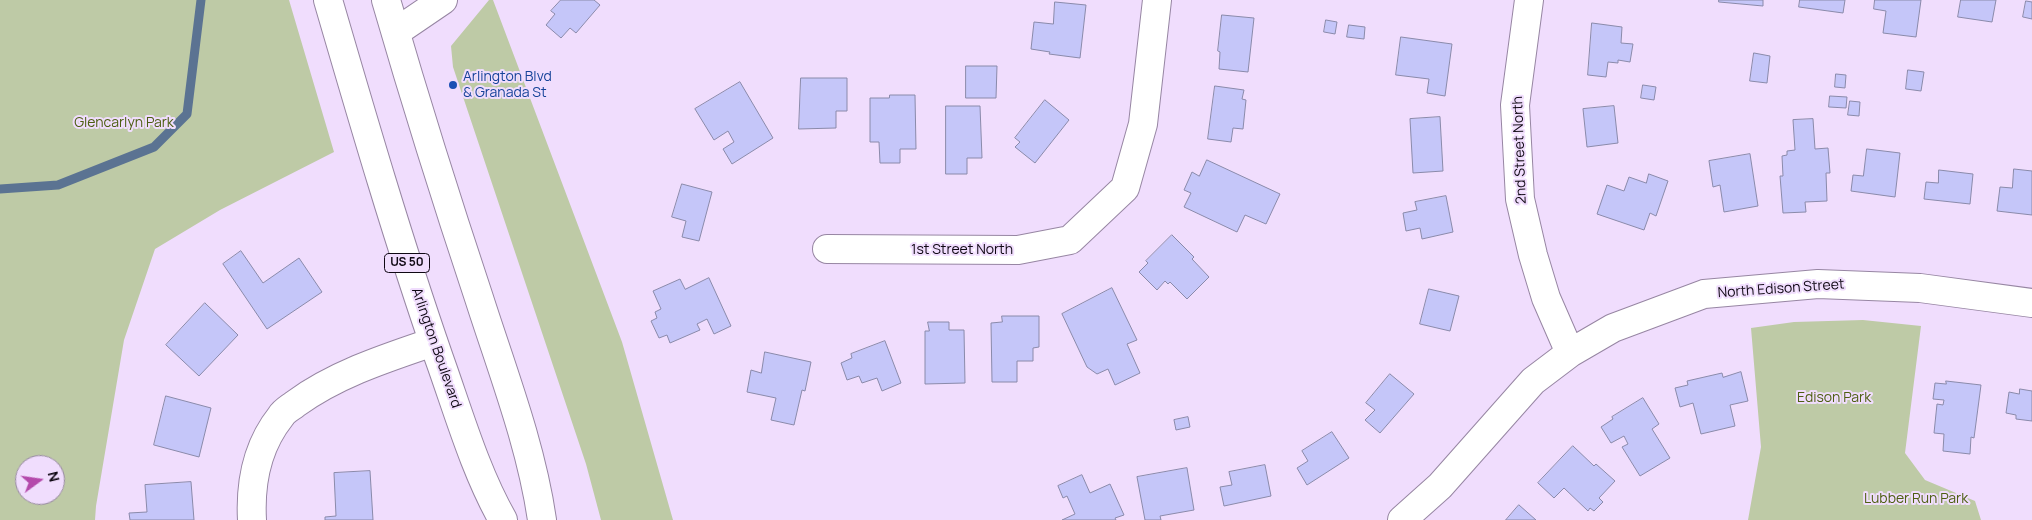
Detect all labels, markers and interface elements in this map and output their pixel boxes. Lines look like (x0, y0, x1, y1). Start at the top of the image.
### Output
place label: Arlington Blvd & Granada St (463, 69, 552, 102)
marker: Arlington Blvd & Granada St (447, 79, 459, 91)
street label: 2nd Street North (1510, 96, 1530, 204)
park label: Glencarlyn Park (74, 115, 174, 131)
street label: 1st Street North (911, 242, 1013, 258)
road number: US 50 (384, 254, 430, 272)
street label: North Edison Street (1717, 276, 1845, 302)
street label: Arlington Boulevard (408, 286, 464, 410)
park label: Edison Park (1797, 390, 1871, 406)
north arrow (15, 455, 65, 505)
text: N (44, 469, 65, 484)
park label: Lubber Run Park (1864, 491, 1968, 507)

